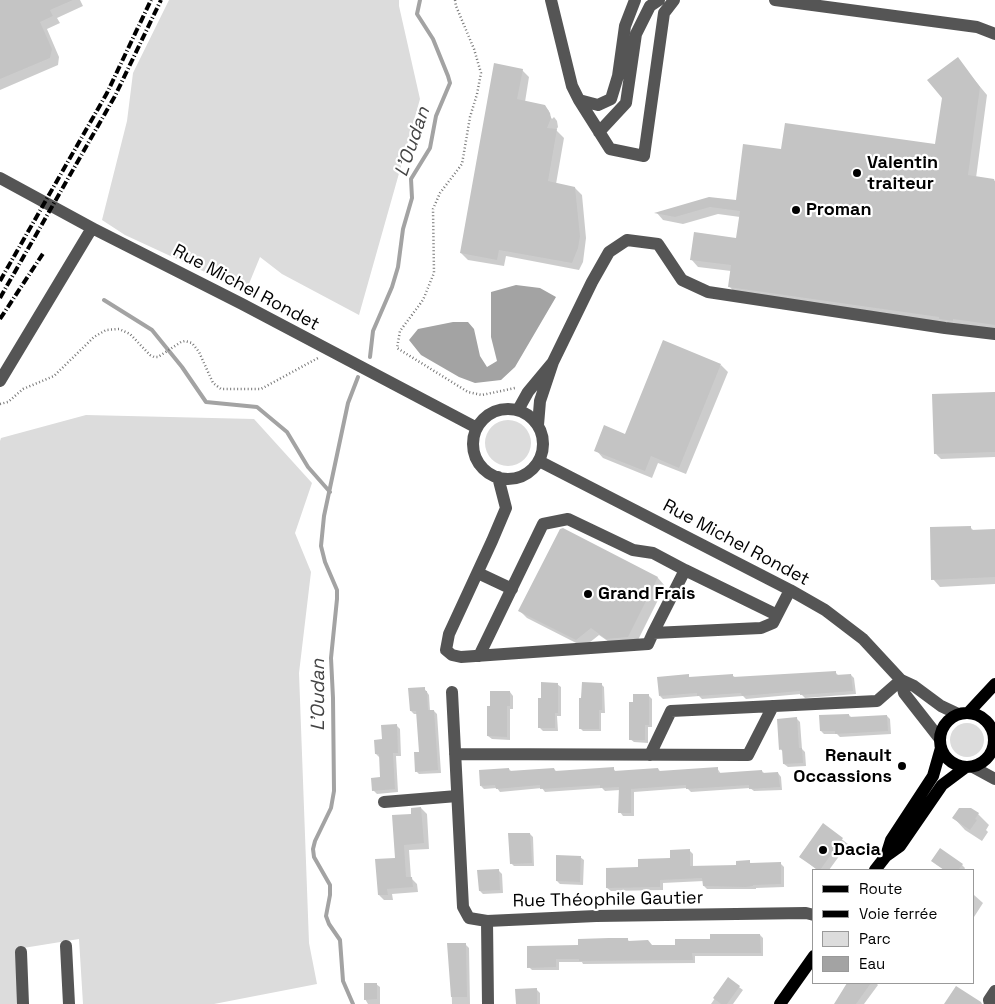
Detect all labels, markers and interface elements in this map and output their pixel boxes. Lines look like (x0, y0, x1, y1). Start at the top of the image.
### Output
water label: L'Oudan (390, 104, 436, 180)
place label: Valentin traiteur (867, 152, 938, 194)
marker: Valentin traiteur (851, 167, 863, 179)
place label: Proman (806, 199, 872, 221)
marker: Proman (790, 204, 802, 216)
street label: Rue Michel Rondet (169, 240, 323, 336)
street label: Rue Michel Rondet (659, 495, 813, 591)
place label: Grand Frais (598, 583, 696, 605)
marker: Grand Frais (582, 588, 594, 600)
water label: L'Oudan (308, 659, 330, 731)
place label: Renault Occassions (793, 745, 892, 788)
marker: Renault Occassions (896, 760, 908, 772)
place label: Dacia (833, 839, 881, 861)
marker: Dacia (817, 844, 829, 856)
legend (812, 869, 975, 984)
text: Route (859, 879, 902, 898)
street label: Rue Théophile Gautier (512, 888, 704, 912)
text: Voie ferrée (859, 904, 937, 923)
text: Parc (859, 929, 891, 948)
text: Eau (859, 954, 885, 973)

